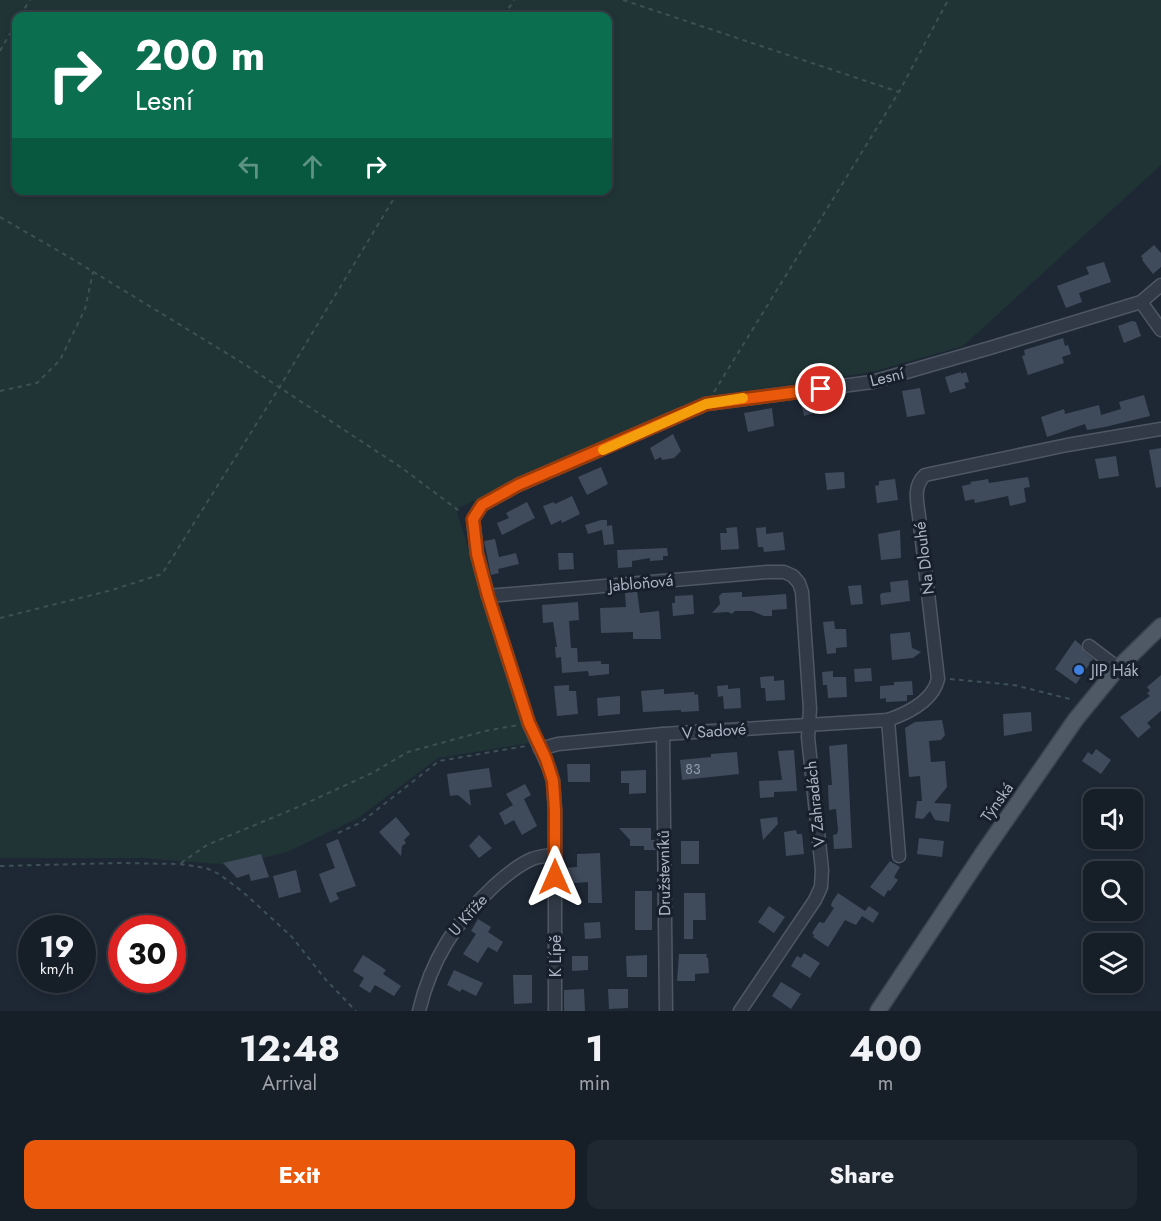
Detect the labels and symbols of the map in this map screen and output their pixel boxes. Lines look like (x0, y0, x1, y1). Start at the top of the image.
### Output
street label: Lesní (868, 361, 907, 392)
pin (795, 363, 846, 414)
street label: Na Dlouhé (908, 520, 940, 596)
street label: Jabloňová (606, 569, 674, 597)
place label: JIP Hák (1089, 659, 1140, 682)
marker: JIP Hák (1072, 663, 1086, 677)
street label: V Sadové (681, 717, 747, 745)
house number: 83 (685, 759, 701, 779)
street label: V Zahradách (799, 760, 831, 848)
street label: Týnská (975, 778, 1019, 826)
street label: Družstevníků (652, 830, 676, 916)
position arrow (523, 845, 587, 909)
street label: U Kříže (443, 889, 493, 941)
speed limit sign: 30 (108, 915, 186, 993)
street label: K Lípě (544, 935, 567, 977)

